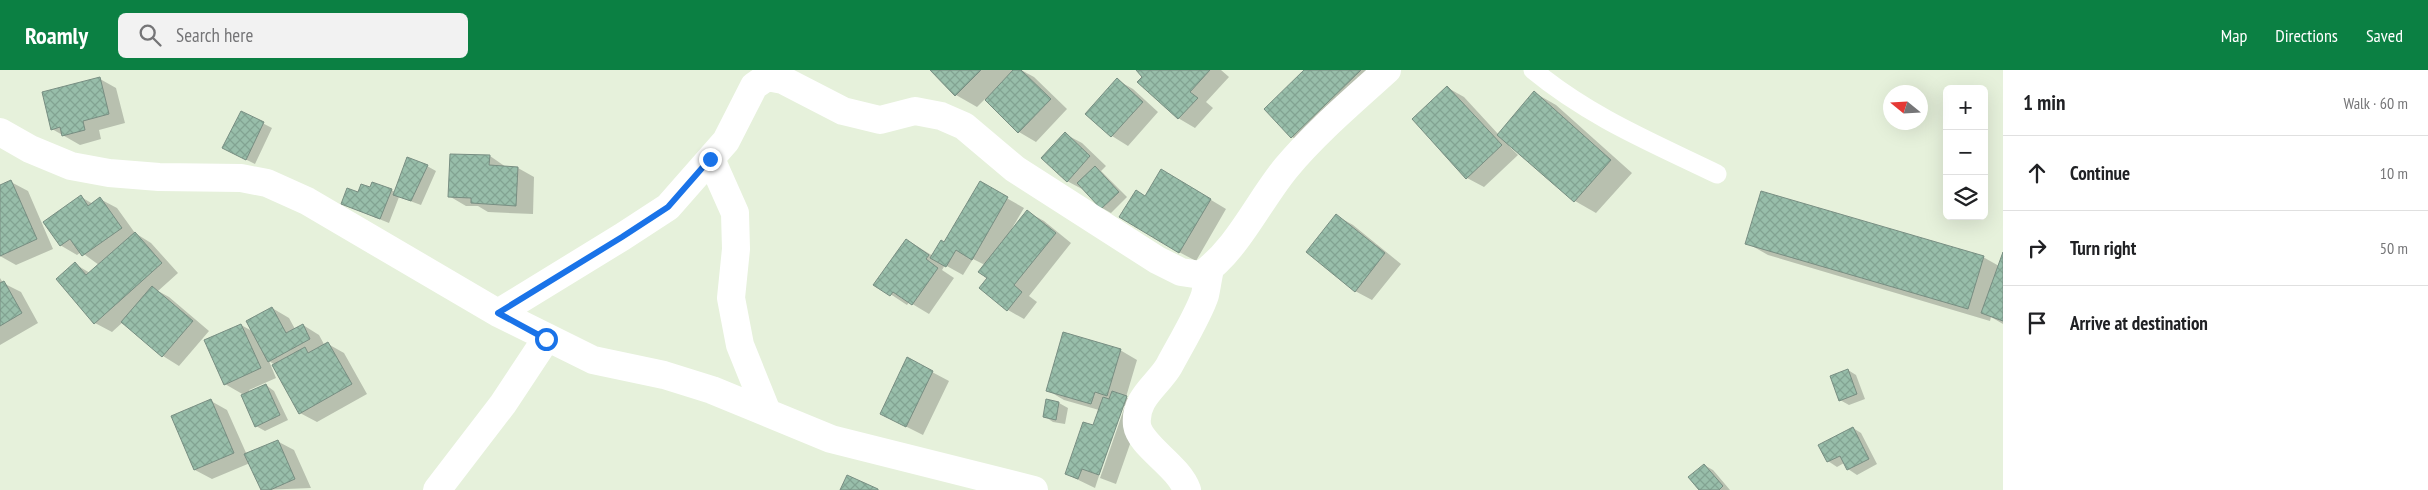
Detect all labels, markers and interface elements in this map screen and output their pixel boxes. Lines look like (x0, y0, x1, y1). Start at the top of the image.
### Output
search box (118, 13, 468, 58)
text: Roamly (25, 20, 88, 51)
icon: search (136, 21, 164, 49)
text: Search here (176, 23, 253, 47)
text: Map (2221, 24, 2247, 47)
text: Directions (2275, 24, 2338, 47)
text: Saved (2366, 24, 2403, 47)
north arrow (1883, 85, 1928, 130)
map controls (1943, 85, 1988, 220)
button: + (1943, 85, 1988, 130)
text: 1 min (2023, 89, 2065, 116)
text: Walk · 60 m (2343, 93, 2408, 113)
button: − (1943, 130, 1988, 175)
route end (699, 148, 722, 171)
icon: ahead (2023, 159, 2051, 187)
text: Continue (2070, 161, 2130, 185)
text: 10 m (2380, 163, 2408, 183)
button: layers (1943, 175, 1988, 220)
icon: right (2023, 234, 2051, 262)
text: Turn right (2070, 236, 2136, 260)
text: 50 m (2380, 238, 2408, 258)
icon: arrive (2023, 309, 2051, 337)
text: Arrive at destination (2070, 311, 2208, 335)
route start (535, 328, 558, 351)

